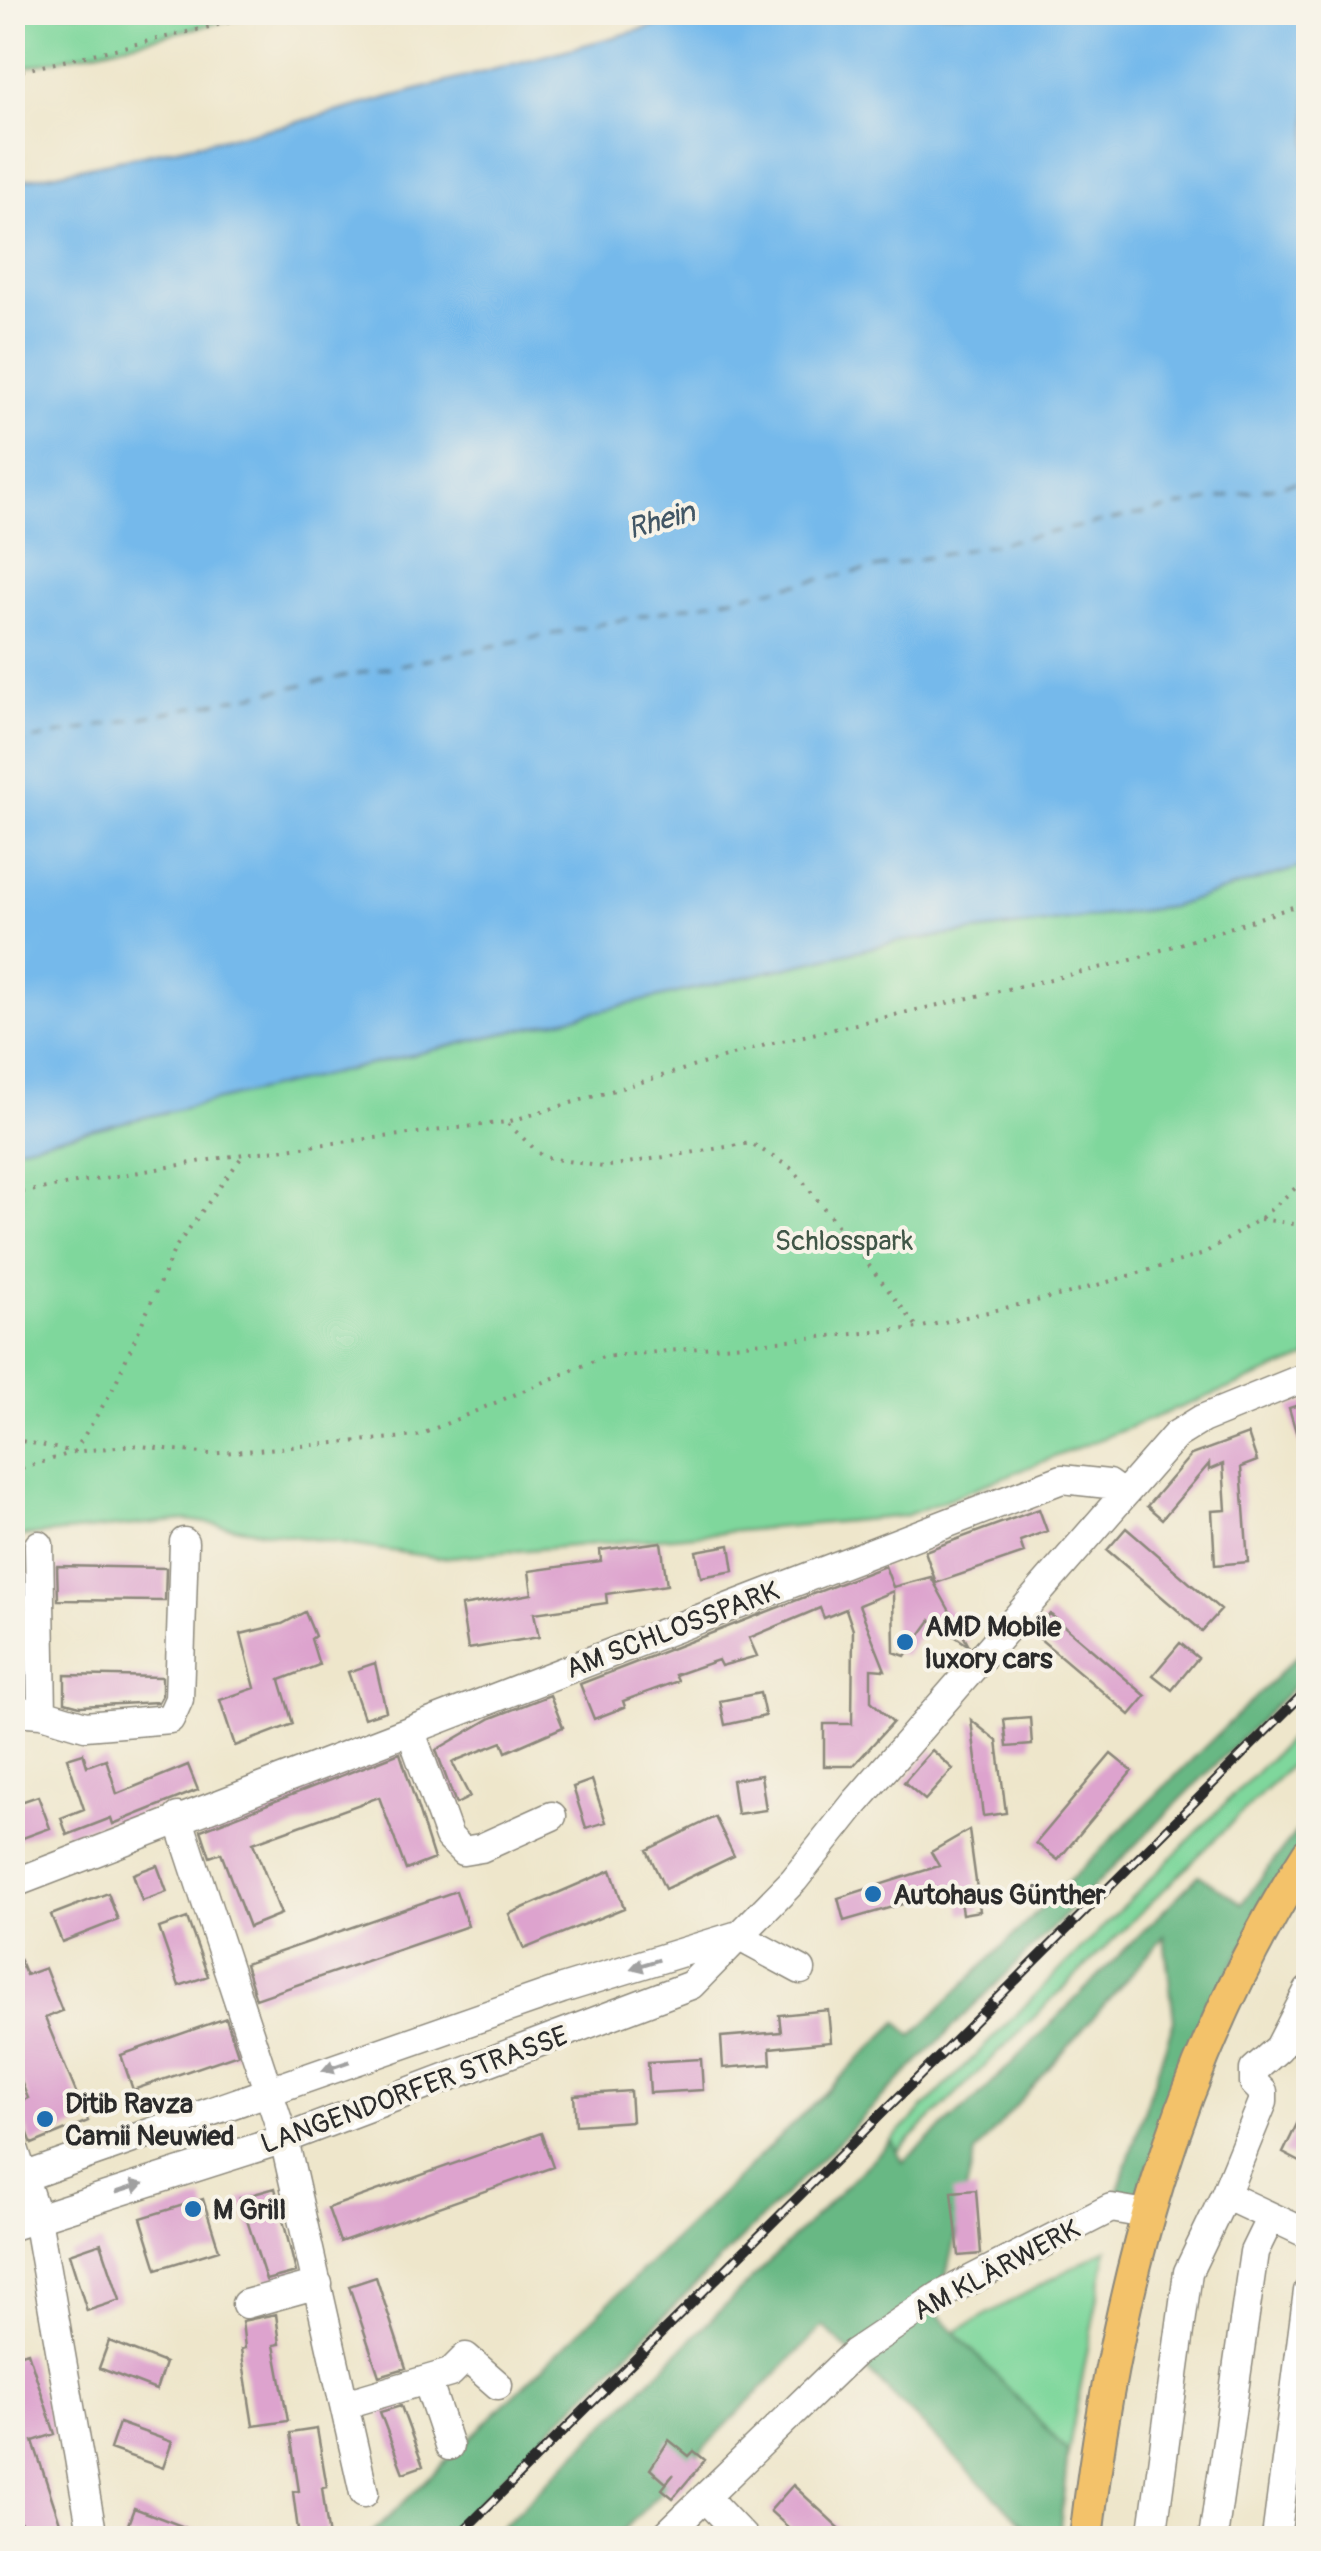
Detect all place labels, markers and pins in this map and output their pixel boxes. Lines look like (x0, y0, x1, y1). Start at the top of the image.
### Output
place label: AMD Mobile luxory cars (925, 1610, 1063, 1677)
marker: AMD Mobile luxory cars (894, 1631, 916, 1653)
place label: Autohaus Günther (893, 1878, 1107, 1913)
marker: Autohaus Günther (862, 1883, 884, 1905)
place label: Ditib Ravza Camii Neuwied (65, 2087, 234, 2154)
marker: Ditib Ravza Camii Neuwied (34, 2108, 56, 2130)
place label: M Grill (213, 2193, 286, 2228)
marker: M Grill (182, 2198, 204, 2220)

